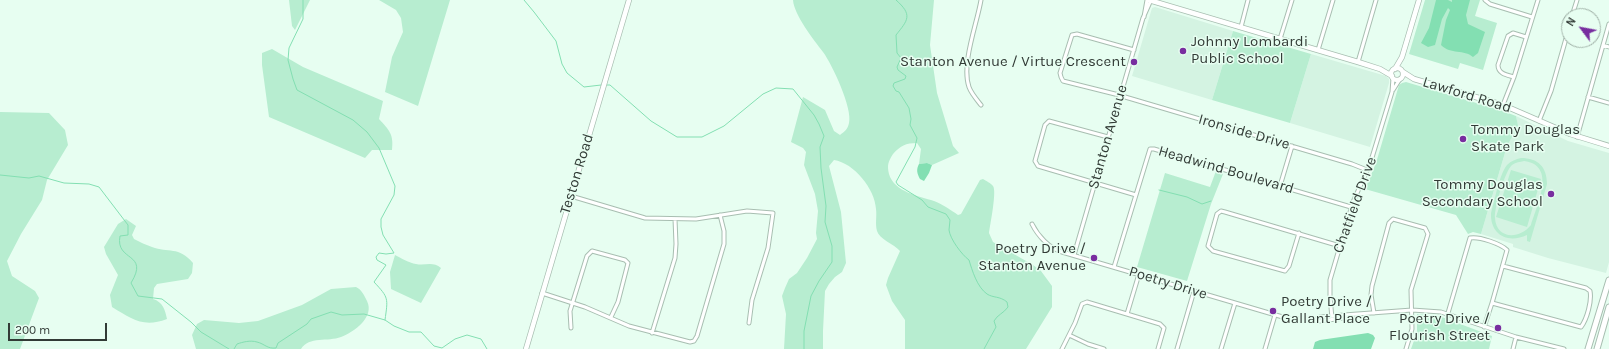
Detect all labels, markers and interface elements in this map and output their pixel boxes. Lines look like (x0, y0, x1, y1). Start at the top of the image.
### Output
north arrow (1561, 8, 1601, 48)
text: N (1564, 15, 1579, 29)
place label: Johnny Lombardi Public School (1191, 33, 1308, 68)
marker: Johnny Lombardi Public School (1178, 46, 1188, 56)
place label: Stanton Avenue / Virtue Crescent (900, 53, 1126, 71)
marker: Stanton Avenue / Virtue Crescent (1129, 57, 1139, 67)
street label: Lawford Road (1420, 73, 1514, 117)
street label: Stanton Avenue (1084, 83, 1132, 191)
street label: Ironside Drive (1196, 110, 1292, 154)
place label: Tommy Douglas Skate Park (1471, 121, 1580, 156)
street label: Teston Road (556, 132, 598, 216)
marker: Tommy Douglas Skate Park (1458, 134, 1468, 144)
street label: Headwind Boulevard (1156, 142, 1296, 198)
street label: Chatfield Drive (1329, 154, 1381, 256)
place label: Tommy Douglas Secondary School (1422, 176, 1543, 211)
marker: Tommy Douglas Secondary School (1546, 189, 1556, 199)
place label: Poetry Drive / Stanton Avenue (978, 240, 1086, 275)
marker: Poetry Drive / Stanton Avenue (1089, 253, 1099, 263)
street label: Poetry Drive (1127, 263, 1209, 303)
place label: Poetry Drive / Gallant Place (1281, 293, 1372, 328)
marker: Poetry Drive / Gallant Place (1268, 306, 1278, 316)
place label: Poetry Drive / Flourish Street (1389, 310, 1490, 345)
scale bar (10, 315, 109, 341)
text: 200 m (15, 323, 50, 337)
marker: Poetry Drive / Flourish Street (1493, 323, 1503, 333)

